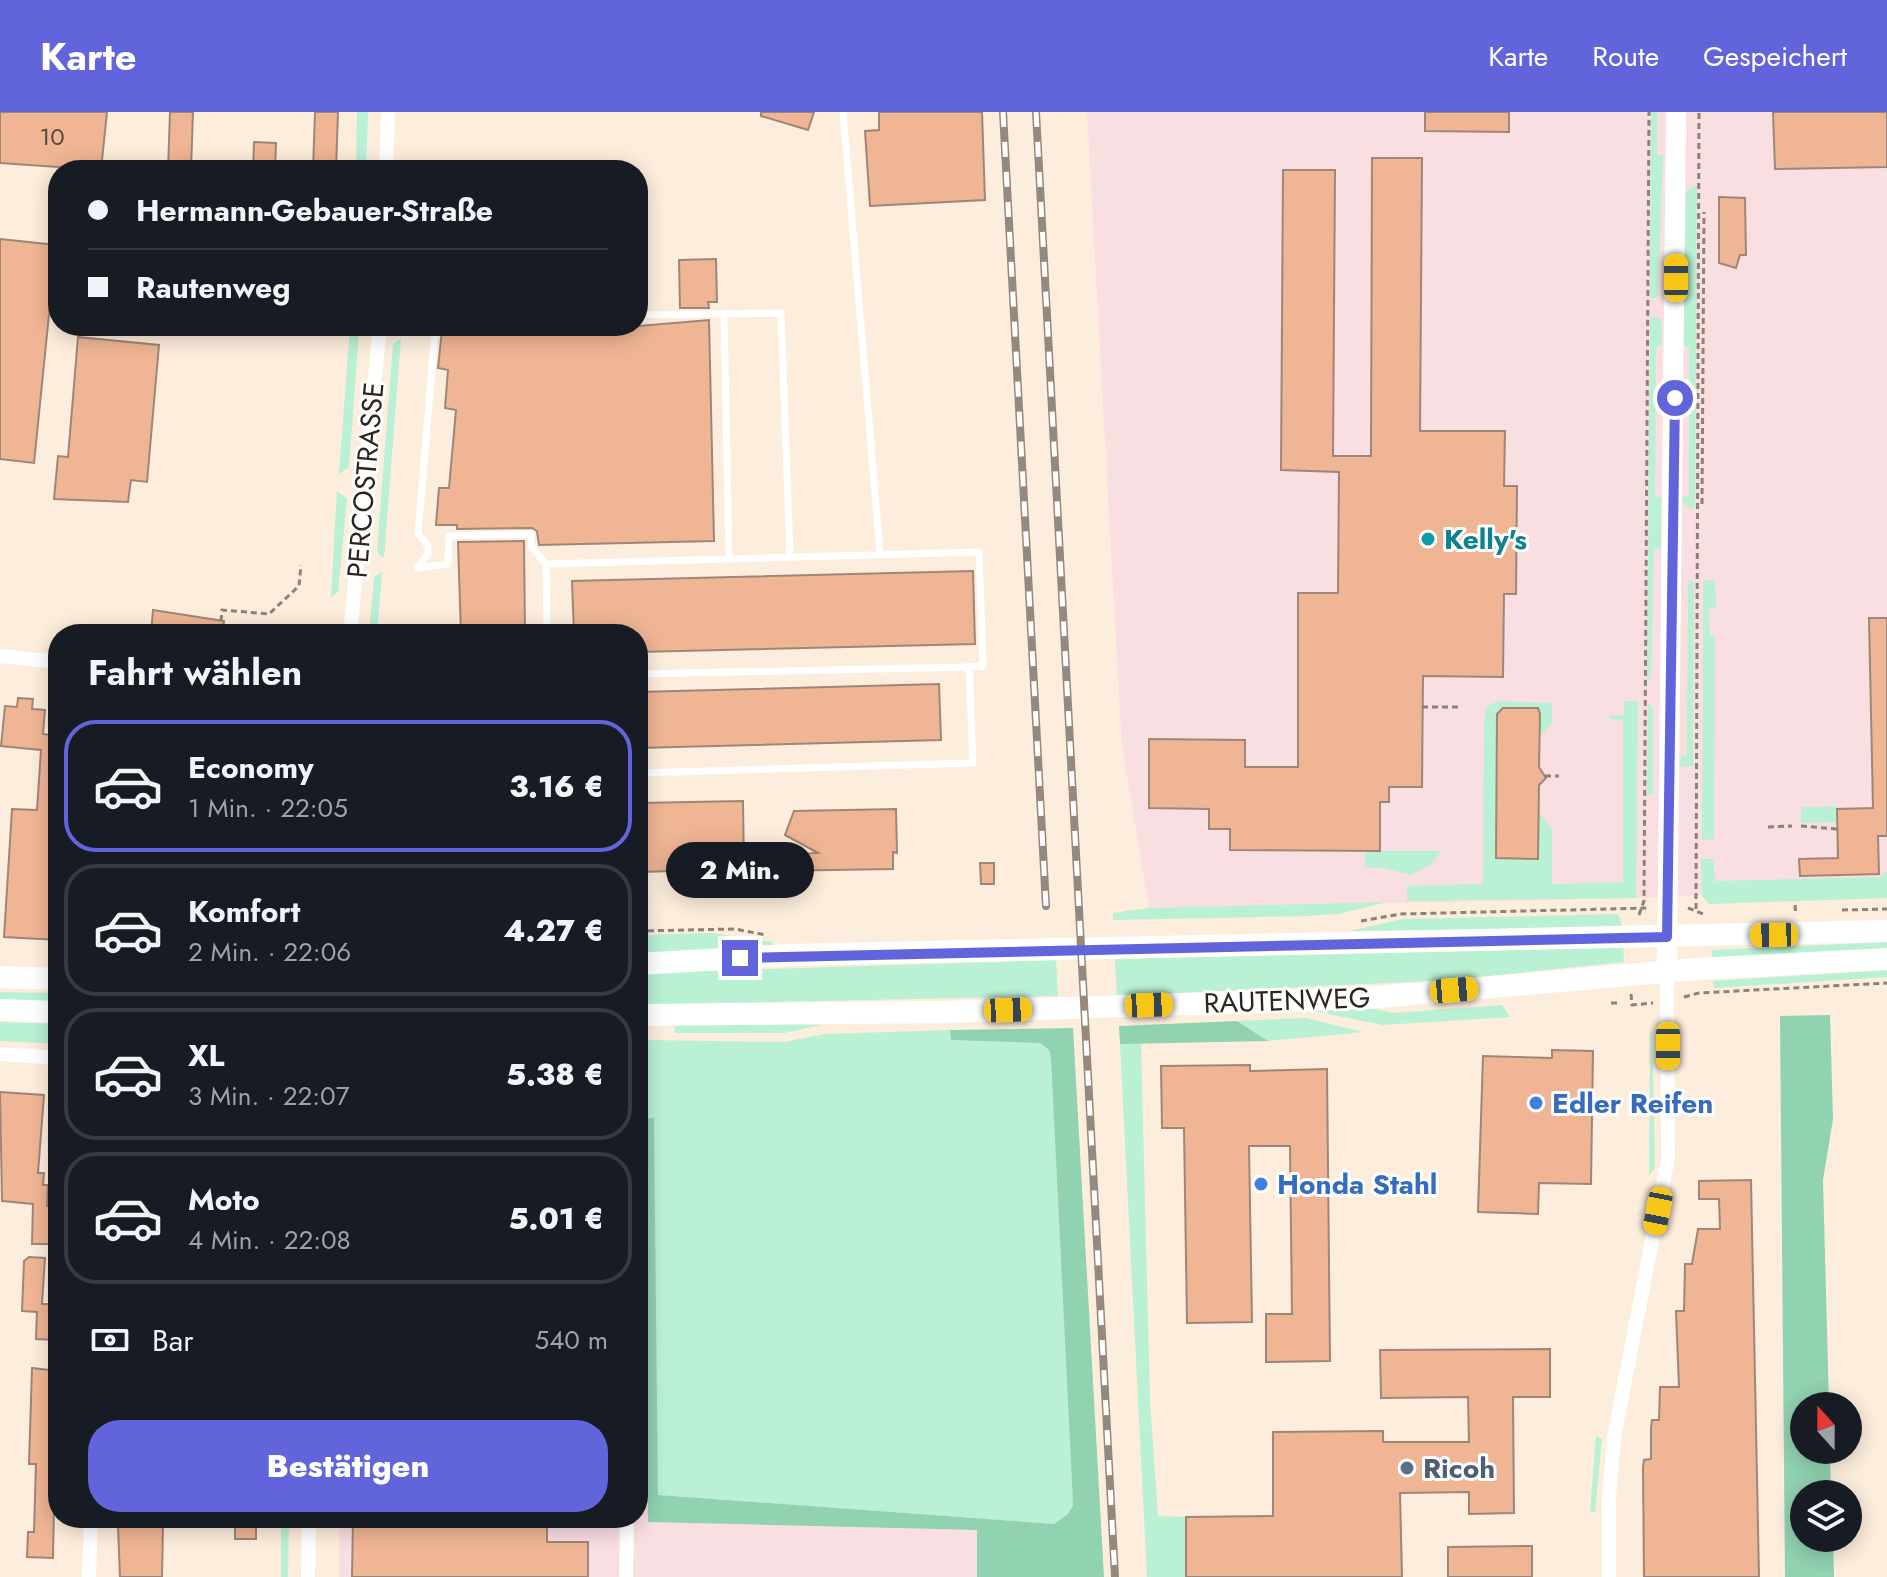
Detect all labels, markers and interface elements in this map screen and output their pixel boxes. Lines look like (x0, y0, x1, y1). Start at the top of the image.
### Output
text: Karte (40, 29, 137, 84)
text: Karte (1488, 36, 1548, 77)
text: Route (1592, 36, 1659, 77)
text: Gespeichert (1703, 36, 1847, 77)
house number: 10 (39, 119, 65, 154)
text: Hermann-Gebauer-Straße (136, 189, 493, 232)
car (1664, 254, 1688, 302)
text: Rautenweg (136, 266, 291, 309)
street label: PERCOSTRASSE (337, 380, 394, 580)
route start (1657, 380, 1693, 416)
place label: Kelly's (1444, 519, 1527, 560)
marker: Kelly's (1419, 530, 1437, 548)
text: Fahrt wählen (88, 646, 302, 698)
text: Economy (188, 746, 314, 789)
icon: car (92, 750, 164, 822)
text: 3.16 € (509, 765, 604, 808)
text: 1 Min. · 22:05 (188, 789, 348, 827)
callout: 2 Min. (666, 842, 814, 898)
text: 2 Min. (700, 851, 780, 889)
text: Komfort (188, 890, 300, 933)
icon: car (92, 894, 164, 966)
text: 4.27 € (504, 909, 604, 952)
car (1750, 923, 1798, 947)
text: 2 Min. · 22:06 (188, 933, 351, 971)
route end (722, 940, 758, 976)
car (1429, 976, 1479, 1004)
street label: RAUTENWEG (1203, 977, 1371, 1024)
car (1125, 992, 1173, 1018)
car (984, 997, 1032, 1023)
car (1656, 1022, 1680, 1070)
text: XL (188, 1034, 224, 1077)
icon: car (92, 1038, 164, 1110)
text: 5.38 € (506, 1053, 604, 1096)
text: 3 Min. · 22:07 (188, 1077, 349, 1115)
place label: Edler Reifen (1552, 1083, 1713, 1124)
marker: Edler Reifen (1527, 1094, 1545, 1112)
place label: Honda Stahl (1277, 1164, 1437, 1205)
marker: Honda Stahl (1252, 1175, 1270, 1193)
text: Moto (188, 1178, 260, 1221)
icon: car (92, 1182, 164, 1254)
car (1642, 1185, 1674, 1237)
text: 5.01 € (509, 1197, 604, 1240)
text: 4 Min. · 22:08 (188, 1221, 351, 1259)
icon: cash (88, 1318, 132, 1362)
text: Bar (152, 1319, 193, 1362)
text: 540 m (534, 1321, 608, 1359)
north arrow (1790, 1392, 1862, 1464)
map controls (1790, 1392, 1862, 1552)
button: Bestätigen (88, 1420, 608, 1512)
place label: Ricoh (1423, 1448, 1495, 1489)
marker: Ricoh (1398, 1459, 1416, 1477)
button: layers (1790, 1480, 1862, 1552)

